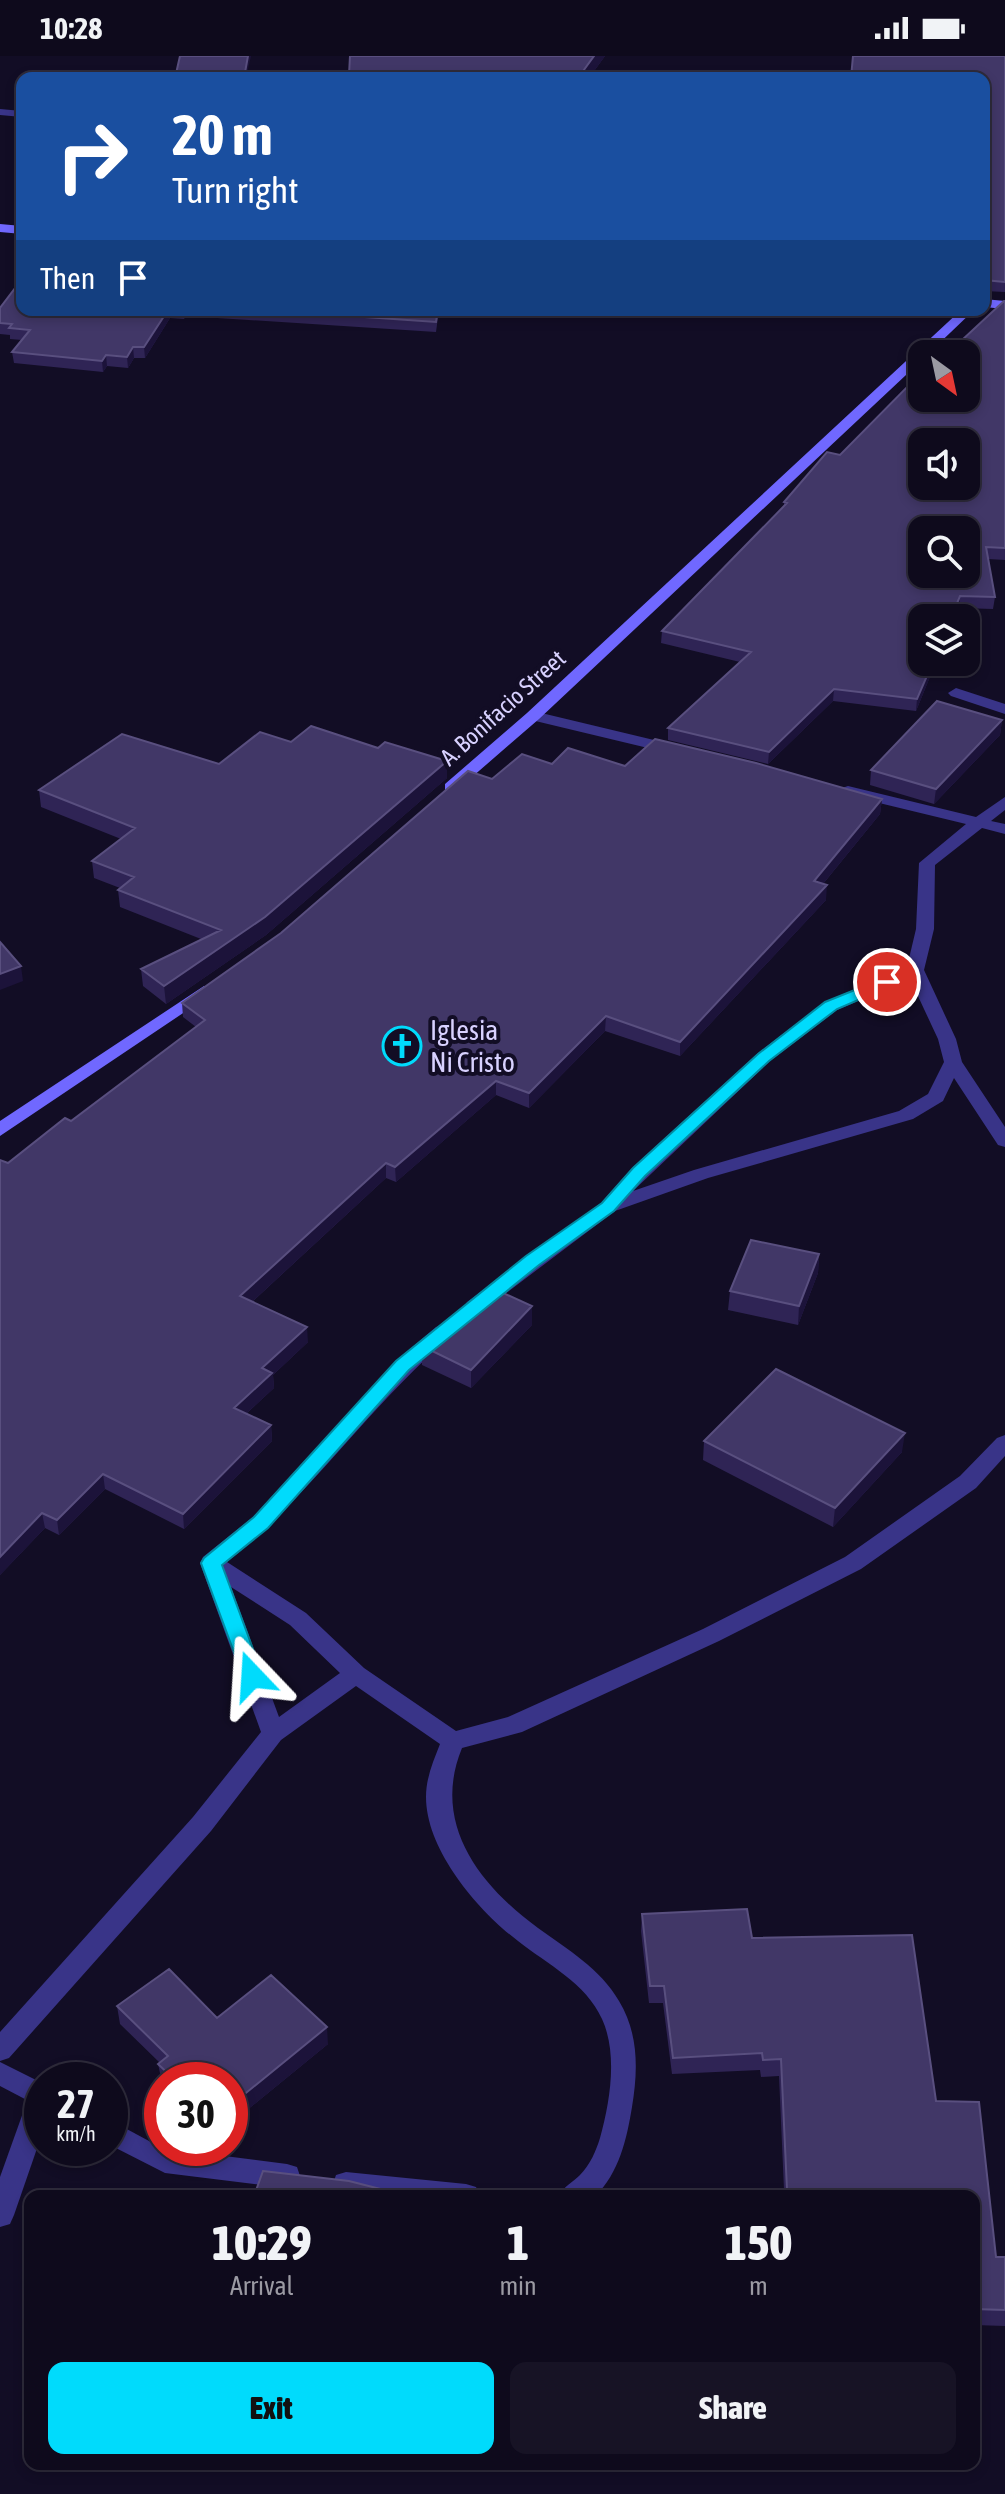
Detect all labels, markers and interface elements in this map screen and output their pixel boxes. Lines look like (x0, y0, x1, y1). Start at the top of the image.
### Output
text: 10:28 (40, 11, 102, 45)
text: 20 m (172, 103, 273, 167)
icon: right (40, 104, 144, 208)
text: Turn right (172, 169, 299, 211)
icon: arrive (111, 256, 155, 300)
text: Then (40, 261, 95, 295)
north arrow (908, 340, 980, 412)
map controls (908, 340, 980, 676)
button: sound (908, 428, 980, 500)
button: search (908, 516, 980, 588)
button: layers (908, 604, 980, 676)
street label: A. Bonifacio Street (435, 644, 571, 771)
pin (853, 948, 921, 1016)
icon: arrive (865, 960, 909, 1004)
place label: Iglesia Ni Cristo (430, 1014, 515, 1078)
church icon: Iglesia Ni Cristo (381, 1025, 423, 1067)
position arrow (210, 1634, 294, 1718)
speed limit sign: 30 (144, 2062, 248, 2166)
text: 27 (57, 2081, 95, 2126)
text: km/h (56, 2122, 96, 2145)
text: 10:29 (212, 2215, 312, 2270)
text: 1 (507, 2215, 529, 2270)
text: 150 (725, 2215, 792, 2270)
text: Arrival (230, 2271, 293, 2301)
text: min (499, 2271, 537, 2301)
text: m (749, 2271, 768, 2301)
button: Exit (48, 2362, 494, 2454)
button: Share (510, 2362, 956, 2454)

